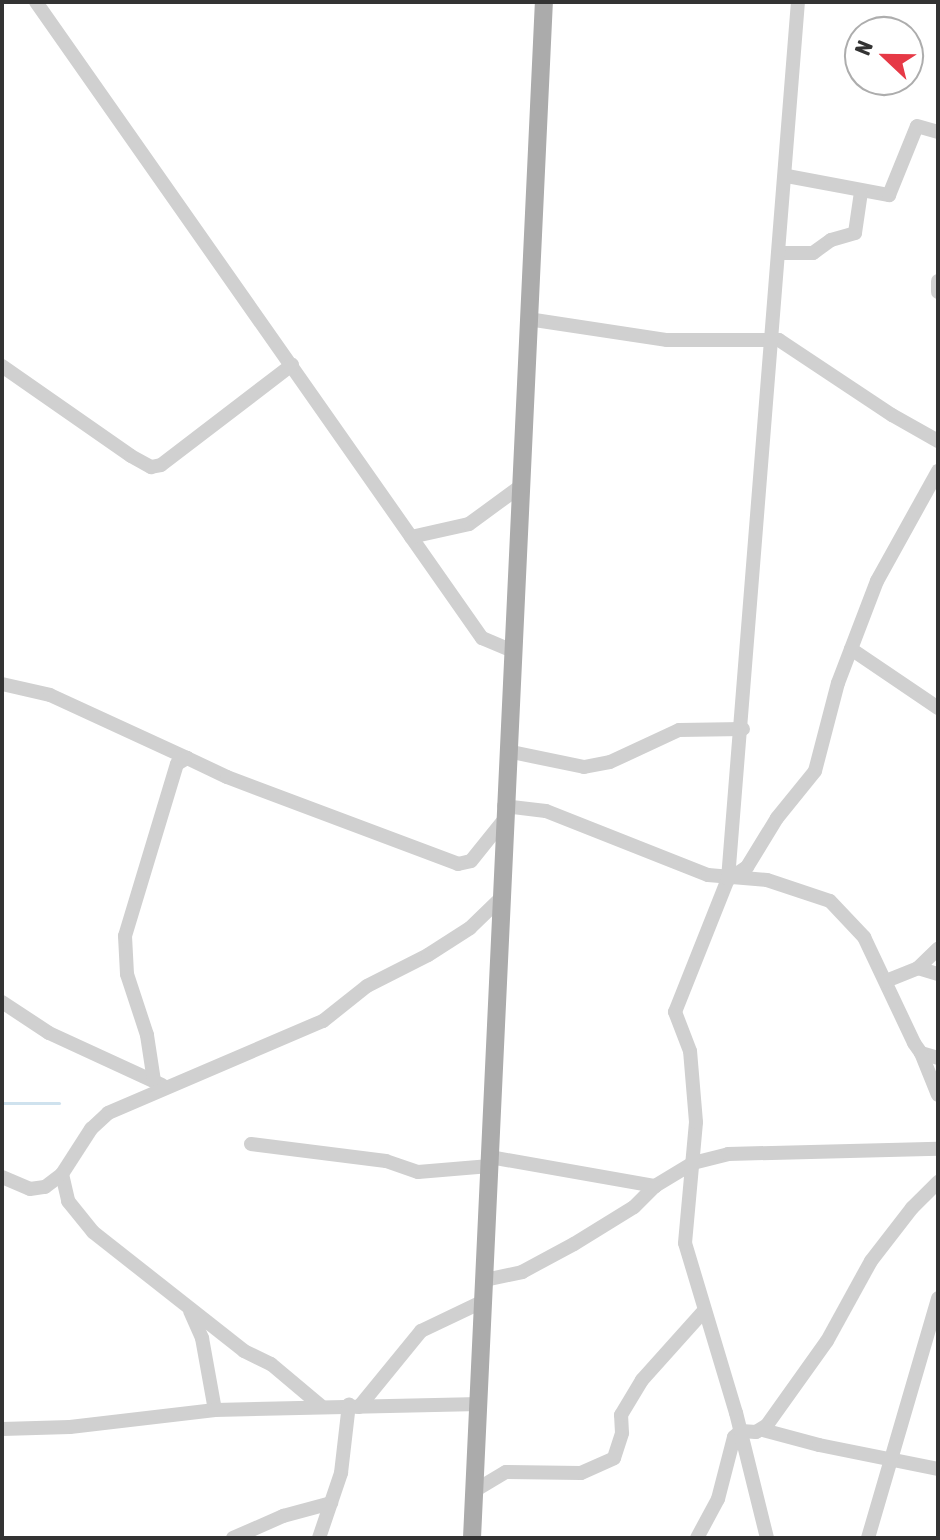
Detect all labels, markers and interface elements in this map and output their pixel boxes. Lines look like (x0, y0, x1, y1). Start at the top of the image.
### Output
north arrow (844, 16, 924, 96)
text: N (849, 37, 878, 59)

